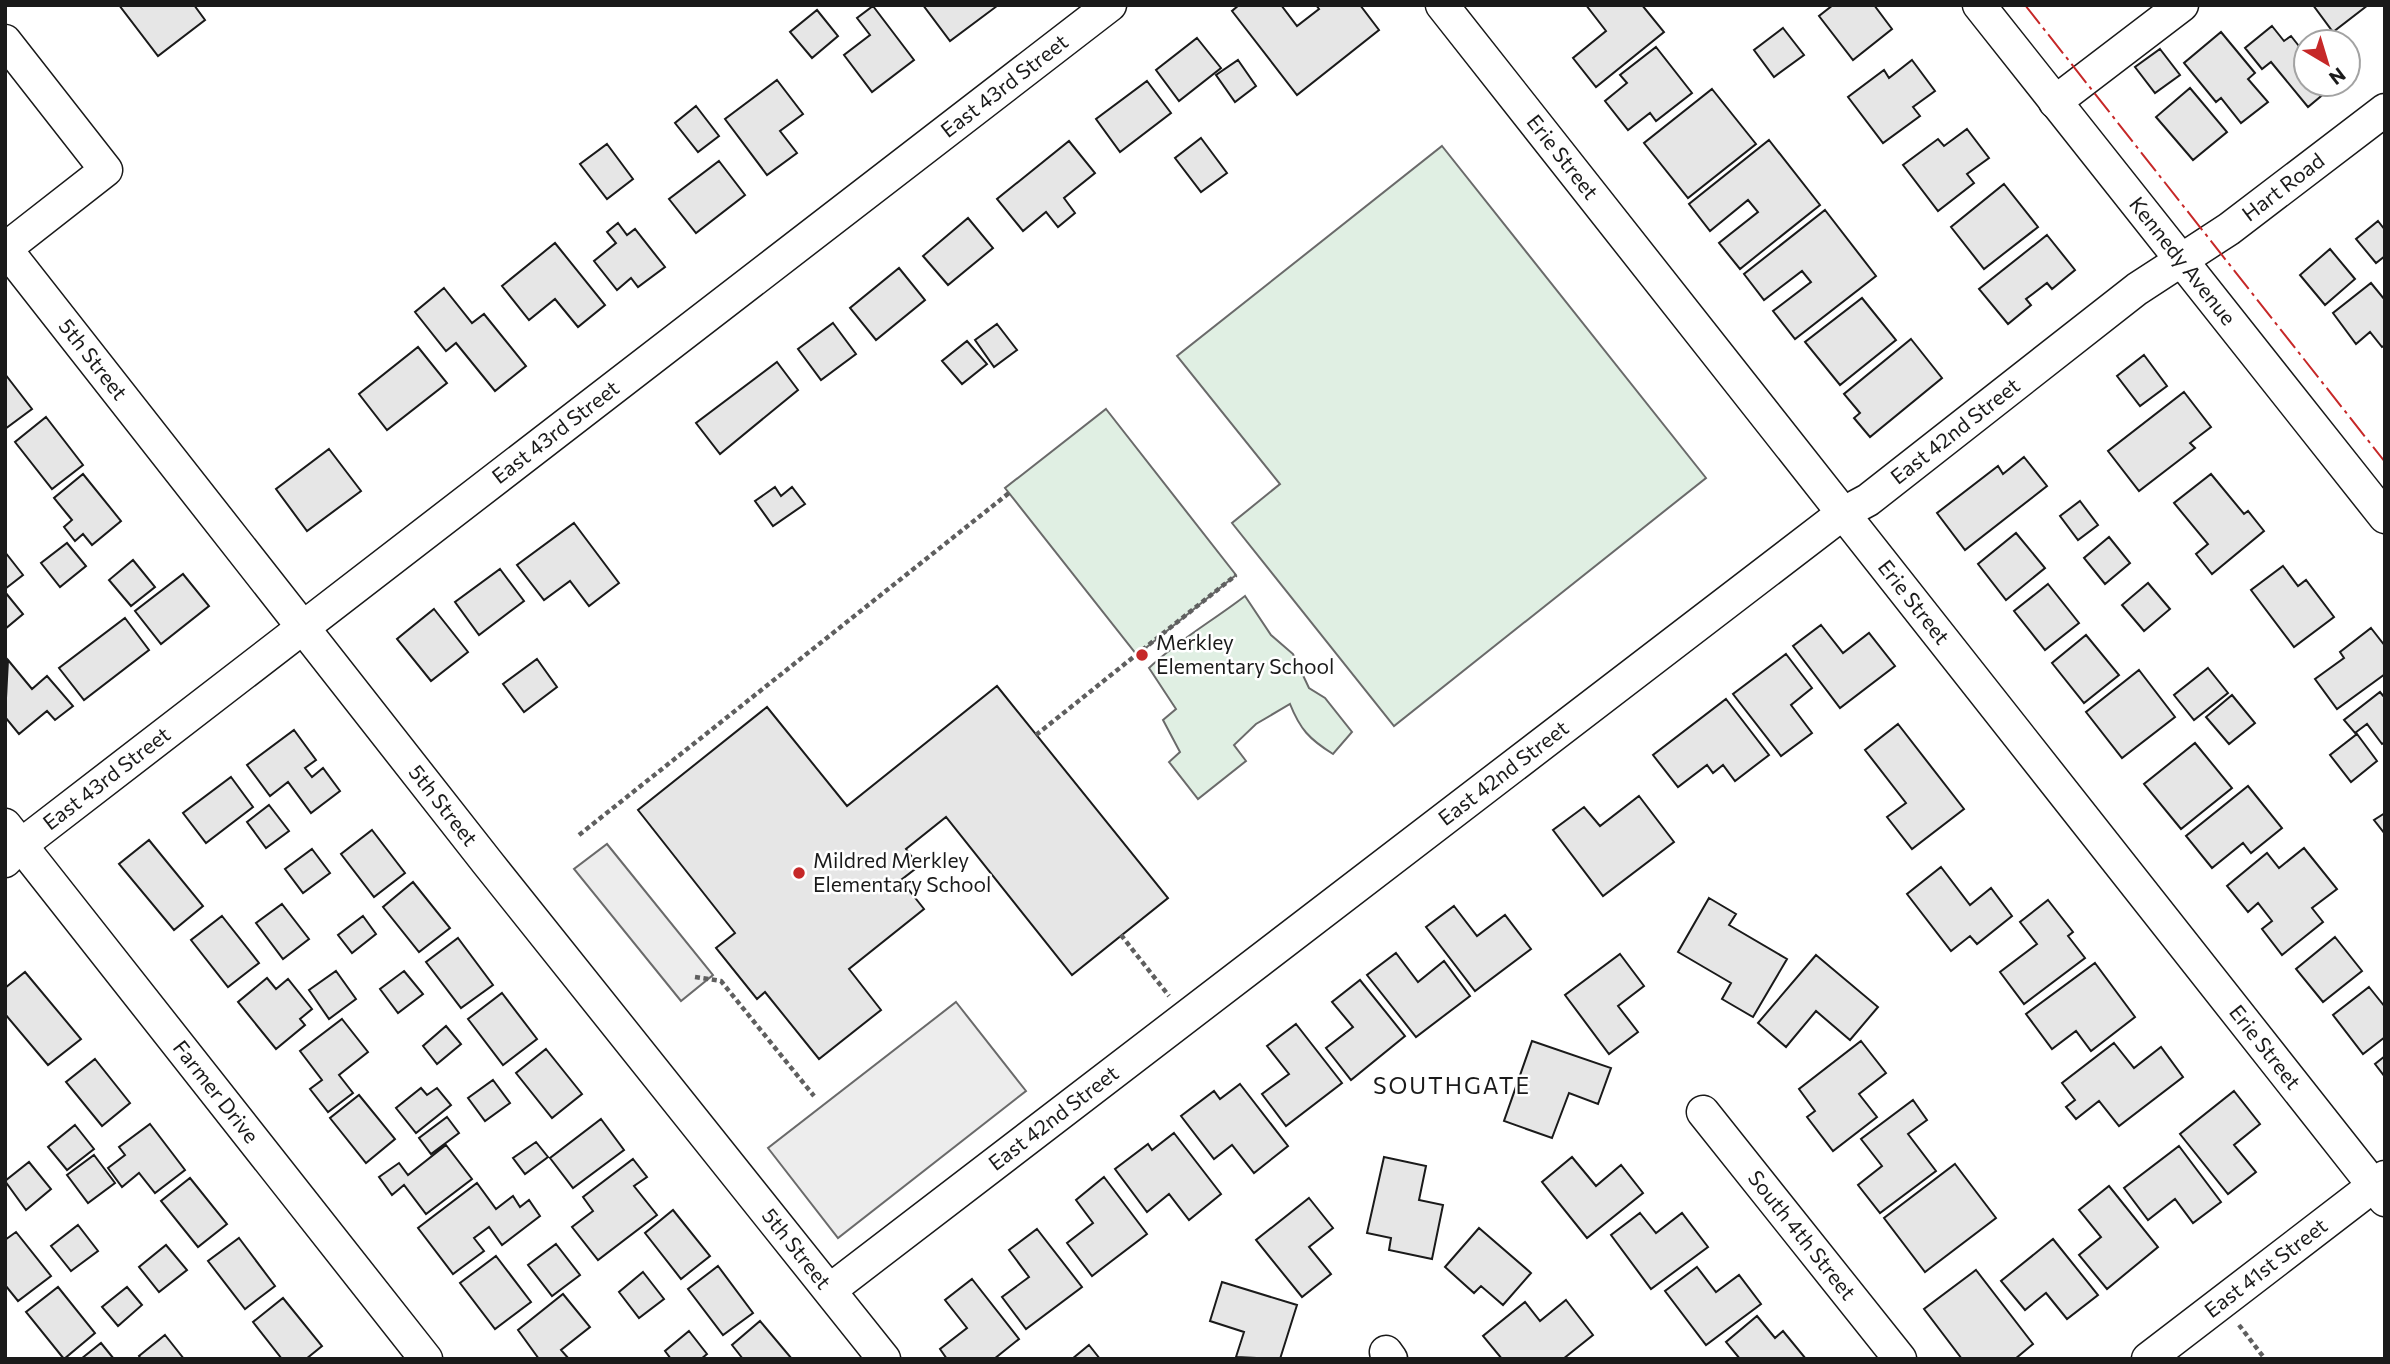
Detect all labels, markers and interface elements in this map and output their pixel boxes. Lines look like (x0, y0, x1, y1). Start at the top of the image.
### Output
street label: East 43rd Street (935, 28, 1072, 142)
north arrow (2292, 28, 2362, 98)
text: N (2325, 63, 2350, 90)
street label: Erie Street (1522, 109, 1604, 204)
street label: Hart Road (2236, 147, 2329, 226)
street label: Kennedy Avenue (2125, 191, 2242, 329)
street label: 5th Street (54, 313, 133, 404)
street label: East 42nd Street (1885, 372, 2024, 489)
street label: East 43rd Street (486, 374, 623, 488)
street label: Erie Street (1874, 554, 1956, 649)
place label: Merkley Elementary School (1156, 629, 1334, 678)
marker: Merkley Elementary School (1134, 647, 1150, 663)
street label: East 42nd Street (1433, 714, 1573, 830)
street label: East 43rd Street (37, 721, 174, 834)
street label: 5th Street (404, 759, 484, 850)
place label: Mildred Merkley Elementary School (813, 847, 991, 896)
marker: Mildred Merkley Elementary School (791, 865, 807, 881)
street label: Erie Street (2225, 999, 2307, 1094)
street label: Farmer Drive (169, 1035, 265, 1147)
street label: East 42nd Street (983, 1059, 1123, 1175)
district label: SOUTHGATE (1373, 1071, 1531, 1099)
street label: South 4th Street (1744, 1165, 1862, 1304)
street label: 5th Street (758, 1203, 837, 1294)
street label: East 41st Street (2199, 1212, 2332, 1322)

